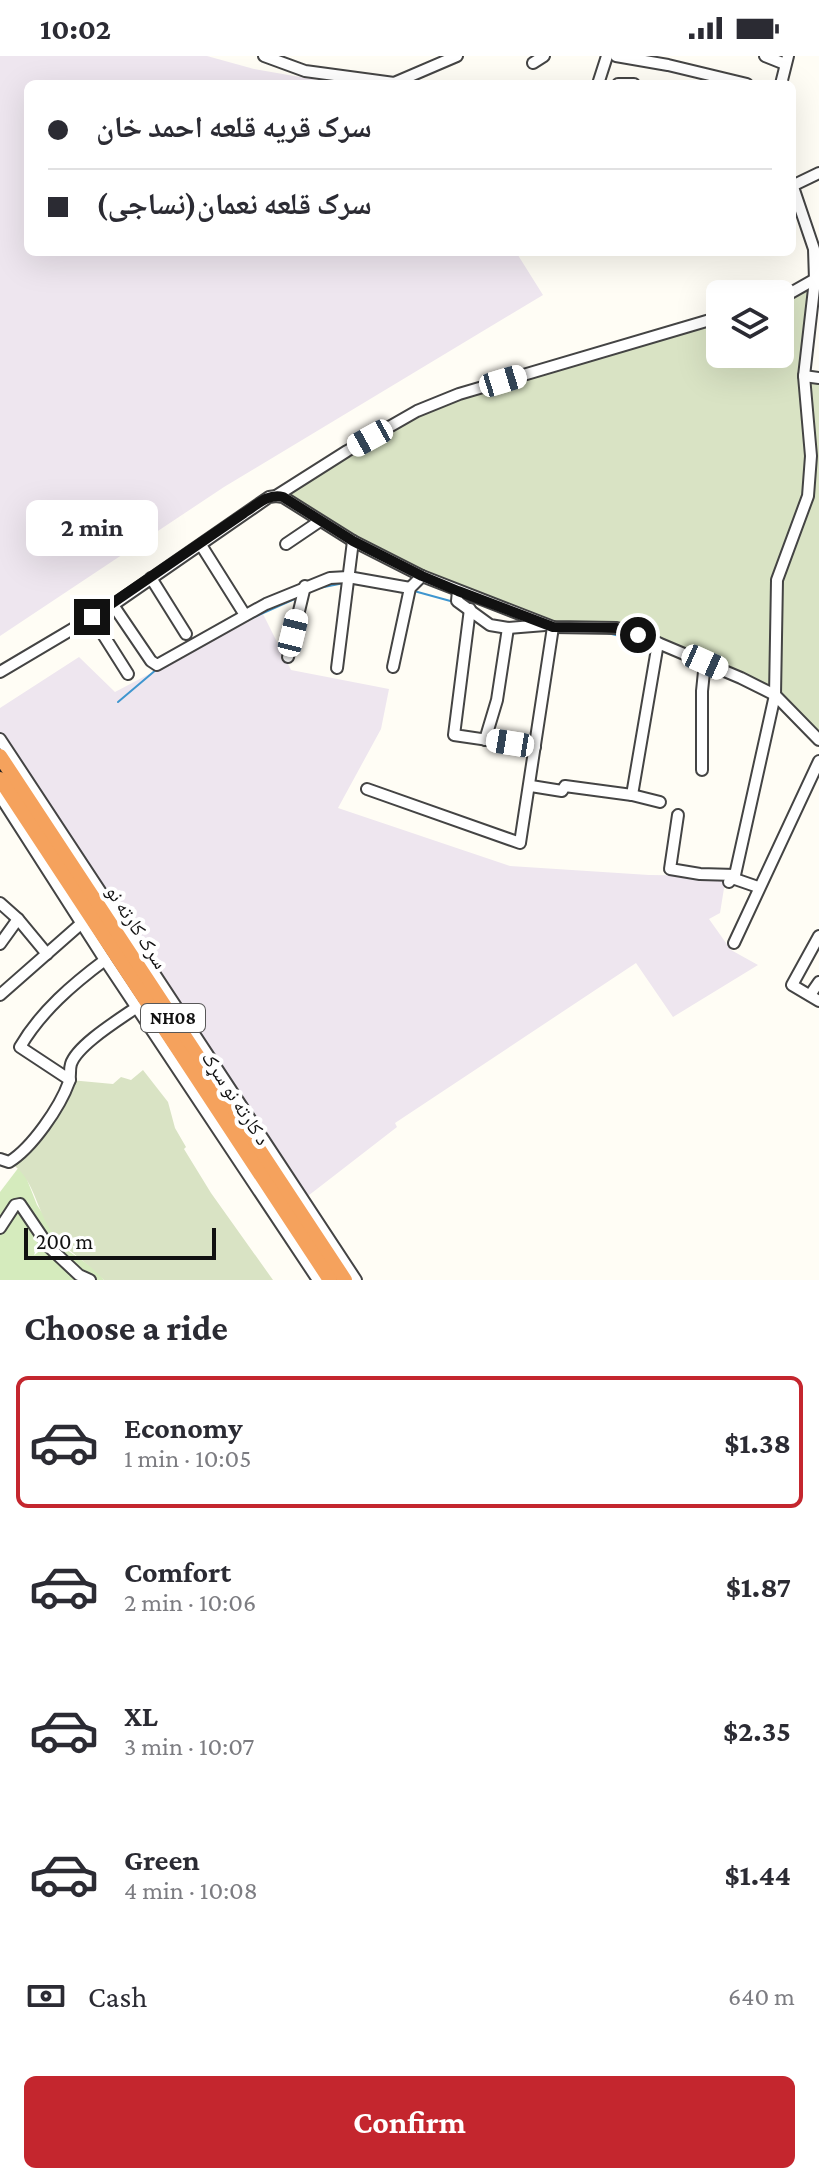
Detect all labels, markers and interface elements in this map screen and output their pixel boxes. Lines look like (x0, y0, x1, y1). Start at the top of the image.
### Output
text: 10:02 (40, 12, 111, 45)
text: سرک قریه قلعه احمد خان (96, 110, 372, 143)
text: سرک قلعه نعمان(نساجی) (96, 187, 372, 220)
map controls (706, 280, 794, 368)
button: layers (706, 280, 794, 368)
car (477, 363, 529, 399)
car (343, 416, 397, 460)
callout: 2 min (26, 501, 158, 557)
text: 2 min (61, 513, 123, 542)
route end (74, 599, 110, 635)
car (276, 607, 310, 659)
route start (620, 617, 656, 653)
car (678, 641, 732, 683)
car (484, 727, 536, 759)
street label: سرک کارته نو (102, 881, 172, 973)
road number: NH08 (141, 1004, 205, 1032)
street label: د کارته نو سړک (196, 1047, 274, 1150)
scale bar (24, 1224, 216, 1260)
text: 200 m (36, 1229, 93, 1254)
text: Choose a ride (24, 1308, 228, 1348)
icon: car (28, 1406, 100, 1478)
text: Economy (124, 1411, 243, 1444)
text: $1.38 (724, 1426, 791, 1459)
text: 1 min · 10:05 (124, 1444, 251, 1473)
icon: car (28, 1550, 100, 1622)
text: Comfort (124, 1555, 231, 1588)
text: $1.87 (726, 1570, 791, 1603)
text: 2 min · 10:06 (124, 1588, 256, 1617)
icon: car (28, 1694, 100, 1766)
text: XL (124, 1699, 158, 1732)
text: $2.35 (723, 1714, 791, 1747)
text: 3 min · 10:07 (124, 1732, 254, 1761)
icon: car (28, 1838, 100, 1910)
text: Green (124, 1843, 200, 1876)
text: $1.44 (725, 1858, 791, 1891)
text: 4 min · 10:08 (124, 1876, 258, 1905)
icon: cash (24, 1974, 68, 2018)
text: Cash (88, 1980, 147, 2013)
text: 640 m (728, 1982, 795, 2011)
button: Confirm (24, 2076, 795, 2168)

